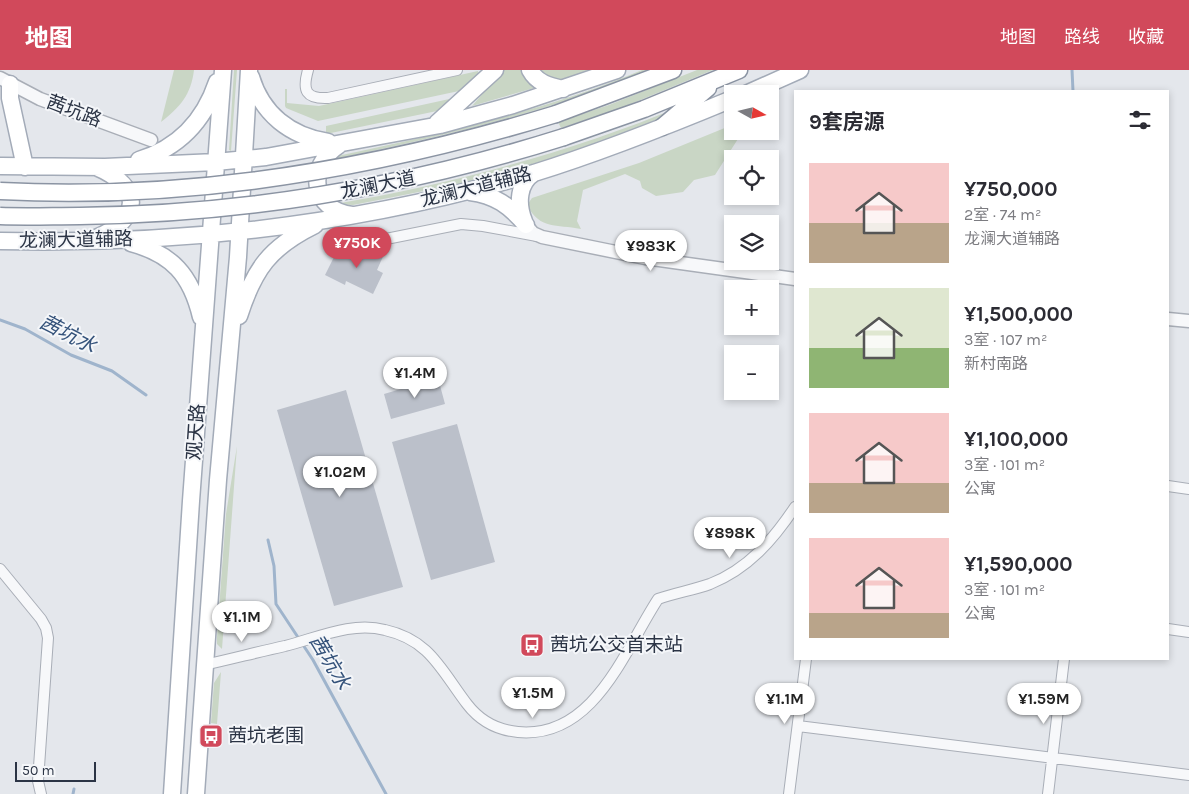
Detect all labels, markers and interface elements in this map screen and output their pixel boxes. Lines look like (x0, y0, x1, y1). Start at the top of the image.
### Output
text: 地图 (25, 24, 73, 52)
text: 地图 (1000, 26, 1036, 48)
text: 路线 (1064, 26, 1100, 48)
text: 收藏 (1128, 26, 1164, 48)
north arrow (724, 85, 779, 140)
map controls (724, 85, 779, 400)
street label: 茜坑路 (43, 91, 105, 131)
icon: filters (1126, 106, 1154, 134)
text: 9套房源 (809, 110, 885, 134)
button: locate (724, 150, 779, 205)
street label: 龙澜大道辅路 (418, 163, 534, 211)
street label: 龙澜大道 (339, 167, 417, 203)
text: ¥750,000 (964, 177, 1057, 201)
icon: home (849, 183, 909, 243)
text: 2室 · 74 m² (964, 205, 1041, 224)
button: layers (724, 215, 779, 270)
pin: ¥750K (322, 226, 392, 269)
street label: 龙澜大道辅路 (19, 228, 133, 252)
text: 龙澜大道辅路 (964, 229, 1060, 248)
pin: ¥983K (616, 230, 686, 272)
text: ¥750K (333, 233, 381, 252)
text: ¥983K (626, 236, 676, 255)
button: + (724, 280, 779, 335)
text: ¥1,500,000 (964, 302, 1073, 326)
icon: home (849, 308, 909, 368)
water label: 茜坑水 (36, 310, 101, 358)
text: 3室 · 107 m² (964, 330, 1047, 349)
button: − (724, 345, 779, 400)
text: 新村南路 (964, 354, 1028, 373)
pin: ¥1.4M (380, 356, 450, 399)
text: ¥1.4M (394, 363, 436, 382)
street label: 观天路 (183, 403, 209, 461)
text: ¥1,100,000 (964, 427, 1068, 451)
icon: home (849, 433, 909, 493)
text: 3室 · 101 m² (964, 455, 1045, 474)
pin: ¥1.02M (299, 456, 381, 498)
text: ¥1.02M (314, 462, 366, 481)
text: 公寓 (964, 479, 996, 498)
pin: ¥898K (695, 516, 765, 559)
text: ¥898K (705, 523, 755, 542)
text: ¥1,590,000 (964, 552, 1073, 576)
icon: home (849, 558, 909, 618)
text: 3室 · 101 m² (964, 580, 1045, 599)
pin: ¥1.1M (207, 600, 277, 643)
text: 公寓 (964, 604, 996, 623)
text: ¥1.1M (223, 607, 261, 626)
water label: 茜坑水 (305, 630, 356, 694)
bus stop icon: 茜坑公交首末站 (519, 632, 545, 658)
place label: 茜坑公交首末站 (550, 634, 683, 656)
pin: ¥1.5M (498, 676, 568, 719)
pin: ¥1.1M (750, 682, 820, 725)
pin: ¥1.59M (1003, 682, 1085, 725)
text: ¥1.5M (512, 683, 554, 702)
text: ¥1.1M (766, 689, 804, 708)
text: ¥1.59M (1018, 689, 1070, 708)
bus stop icon: 茜坑老围 (198, 723, 224, 749)
place label: 茜坑老围 (228, 725, 304, 747)
scale bar (15, 759, 96, 782)
text: 50 m (22, 762, 55, 779)

